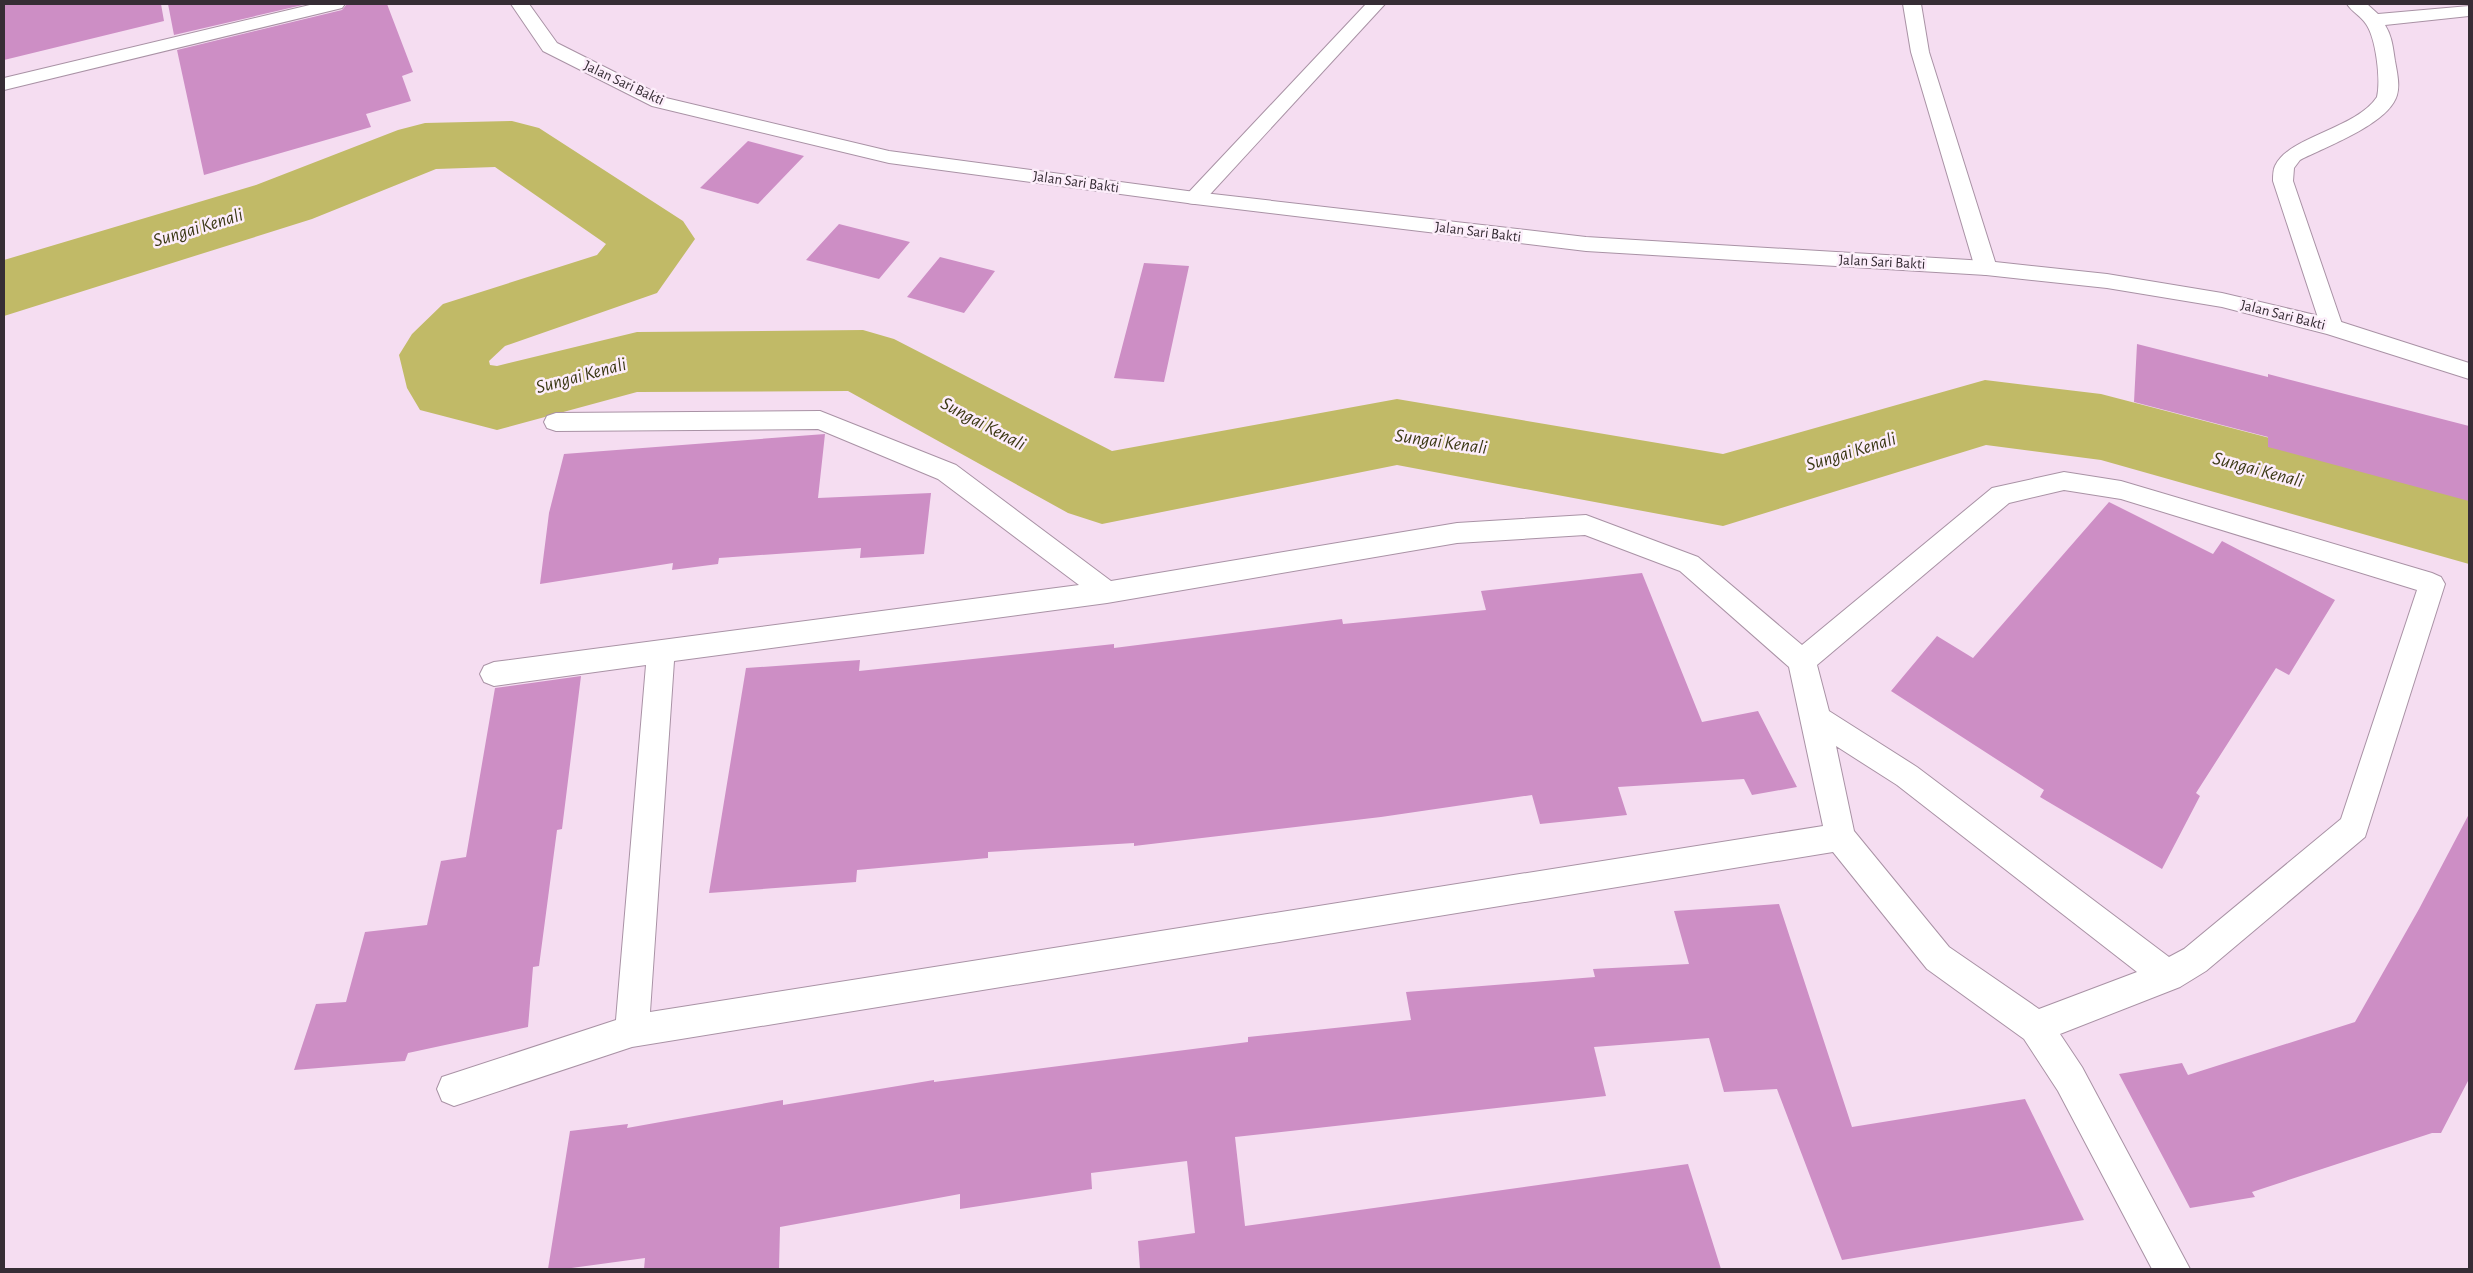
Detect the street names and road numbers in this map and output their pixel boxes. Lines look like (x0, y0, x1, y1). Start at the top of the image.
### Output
street label: Jalan Sari Bakti (582, 58, 666, 108)
street label: Jalan Sari Bakti (1032, 169, 1120, 195)
street label: Jalan Sari Bakti (1434, 219, 1522, 245)
street label: Jalan Sari Bakti (1838, 252, 1926, 272)
street label: Jalan Sari Bakti (2239, 297, 2327, 333)

